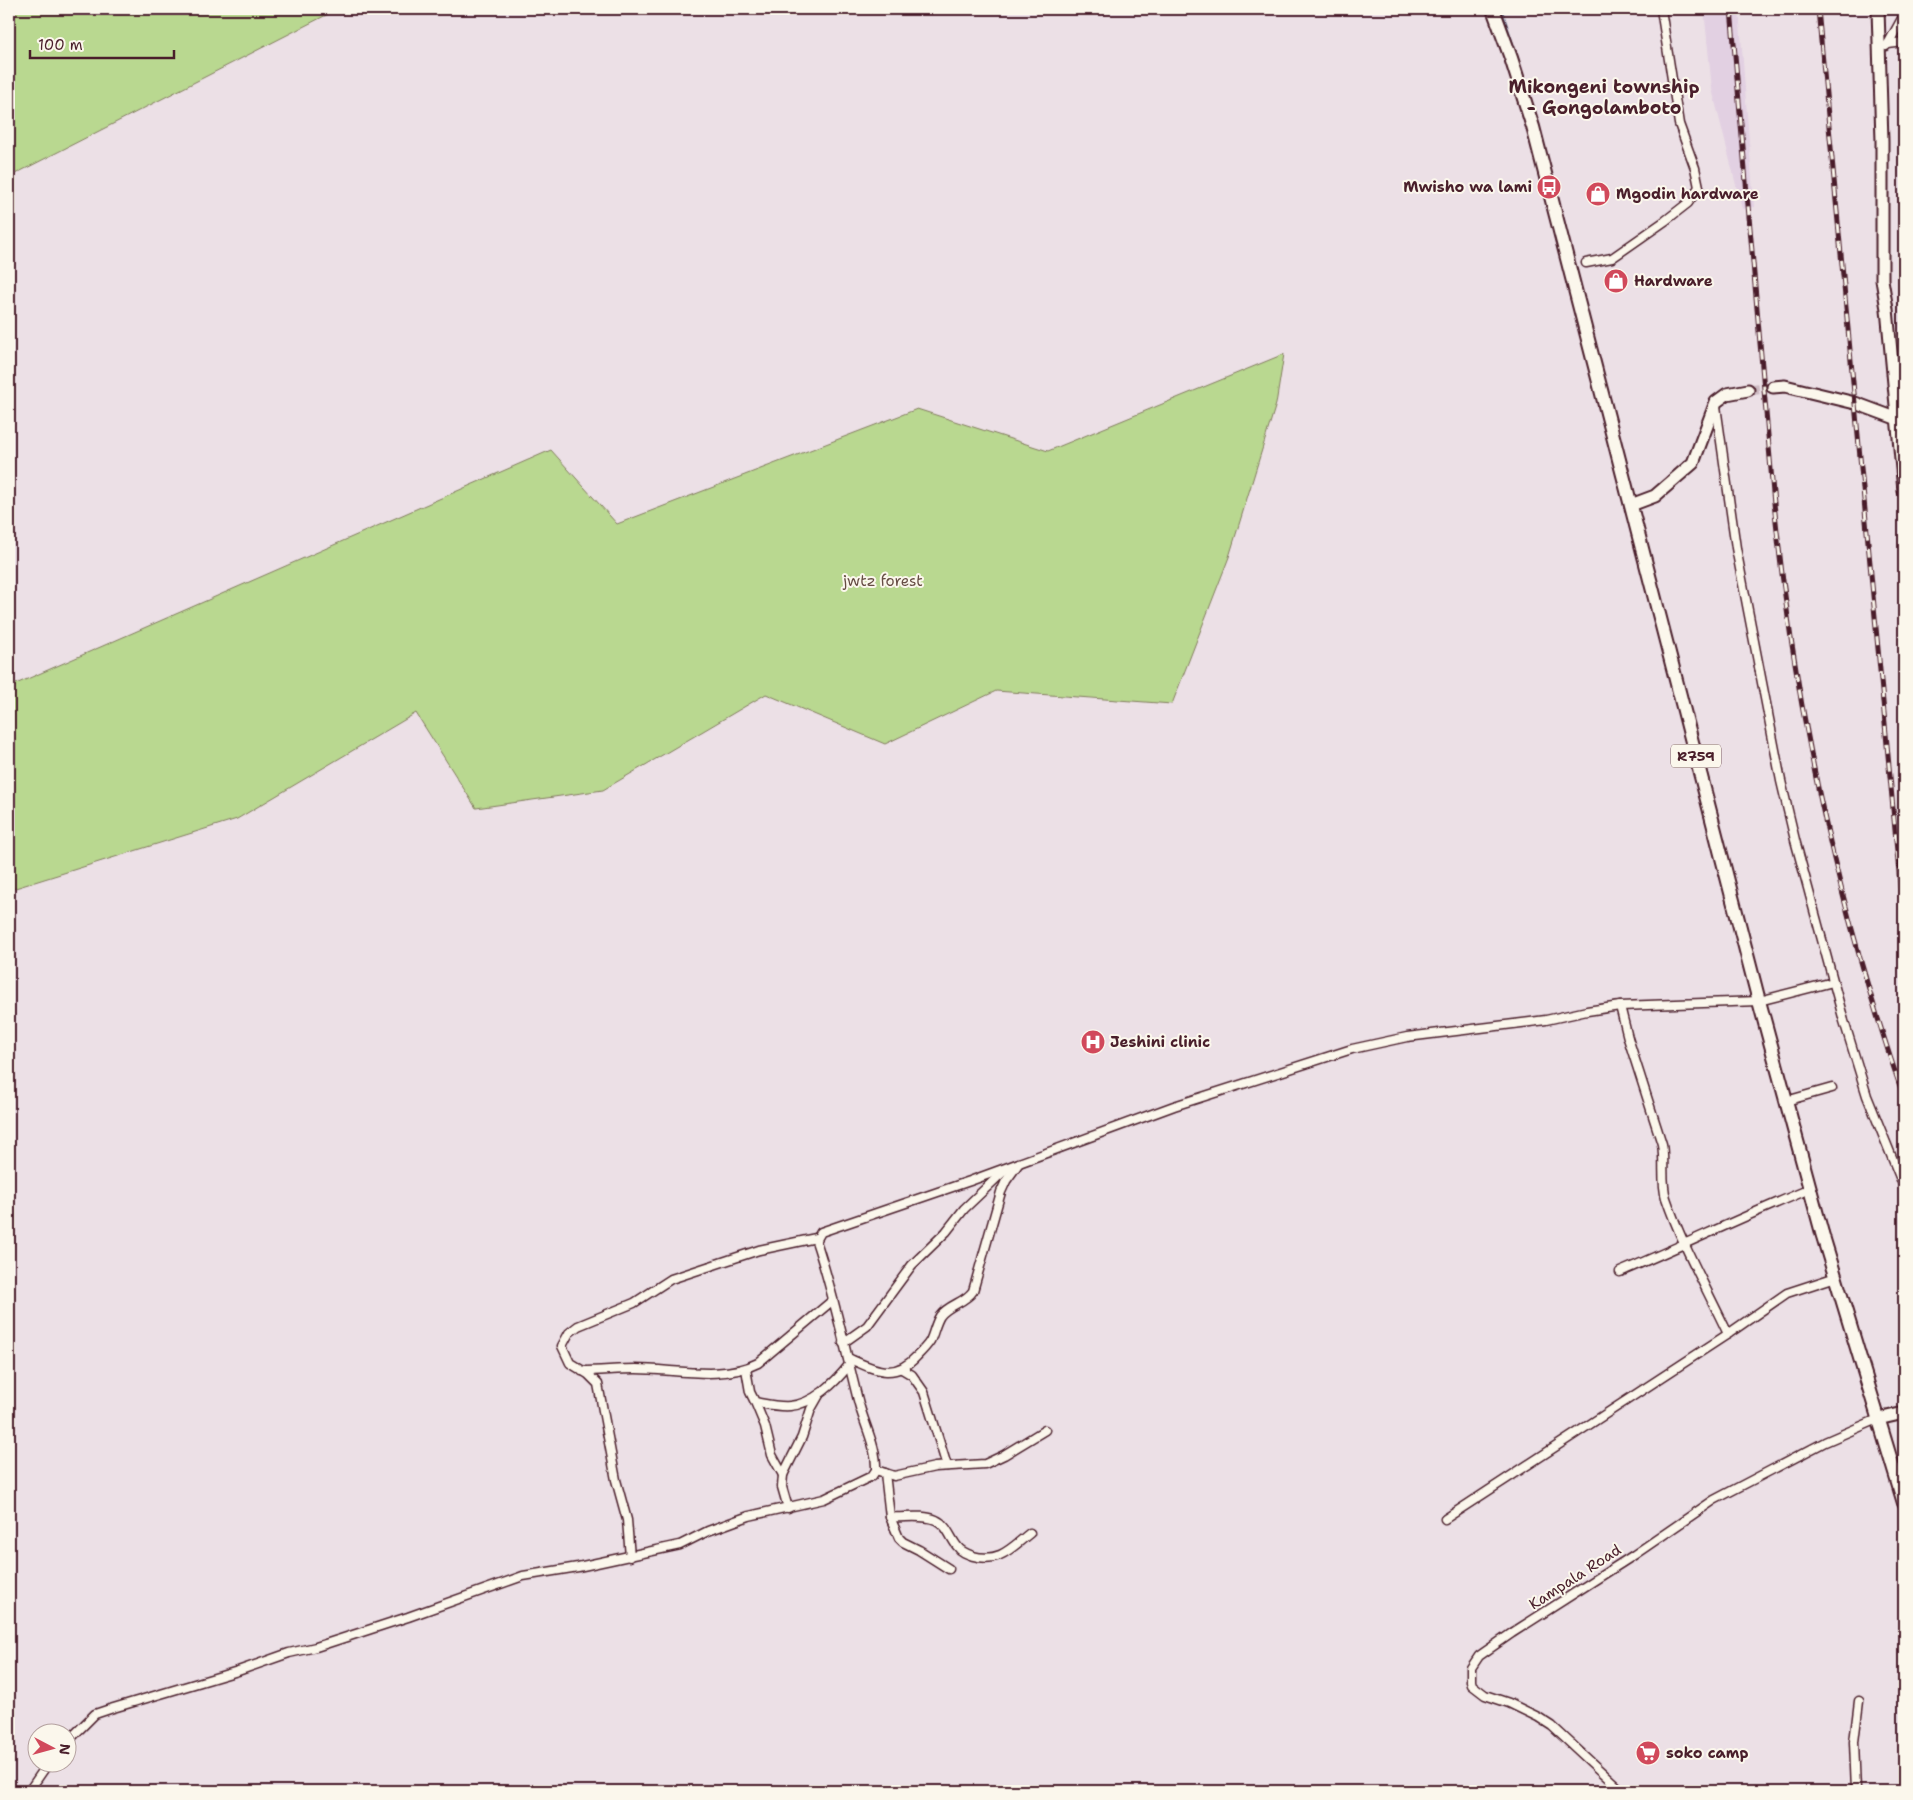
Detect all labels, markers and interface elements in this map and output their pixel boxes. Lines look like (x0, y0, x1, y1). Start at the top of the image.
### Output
scale bar (30, 28, 174, 60)
text: 100 m (38, 35, 83, 55)
district label: Mikongeni township - Gongolamboto (1509, 75, 1700, 120)
bus stop icon: Mwisho wa lami (1536, 174, 1562, 200)
place label: Mwisho wa lami (1403, 177, 1532, 197)
shop icon: Mgodin hardware (1585, 181, 1611, 207)
place label: Mgodin hardware (1616, 184, 1759, 204)
shop icon: Hardware (1603, 268, 1629, 294)
place label: Hardware (1634, 271, 1713, 291)
park label: jwtz forest (842, 571, 923, 591)
road number: R759 (1671, 744, 1721, 768)
hospital icon: Jeshini clinic (1080, 1029, 1106, 1055)
place label: Jeshini clinic (1110, 1032, 1210, 1052)
street label: Kampala Road (1525, 1540, 1625, 1614)
north arrow (28, 1722, 78, 1772)
supermarket icon: soko camp (1635, 1740, 1661, 1766)
text: N (55, 1743, 74, 1756)
place label: soko camp (1666, 1743, 1748, 1763)

